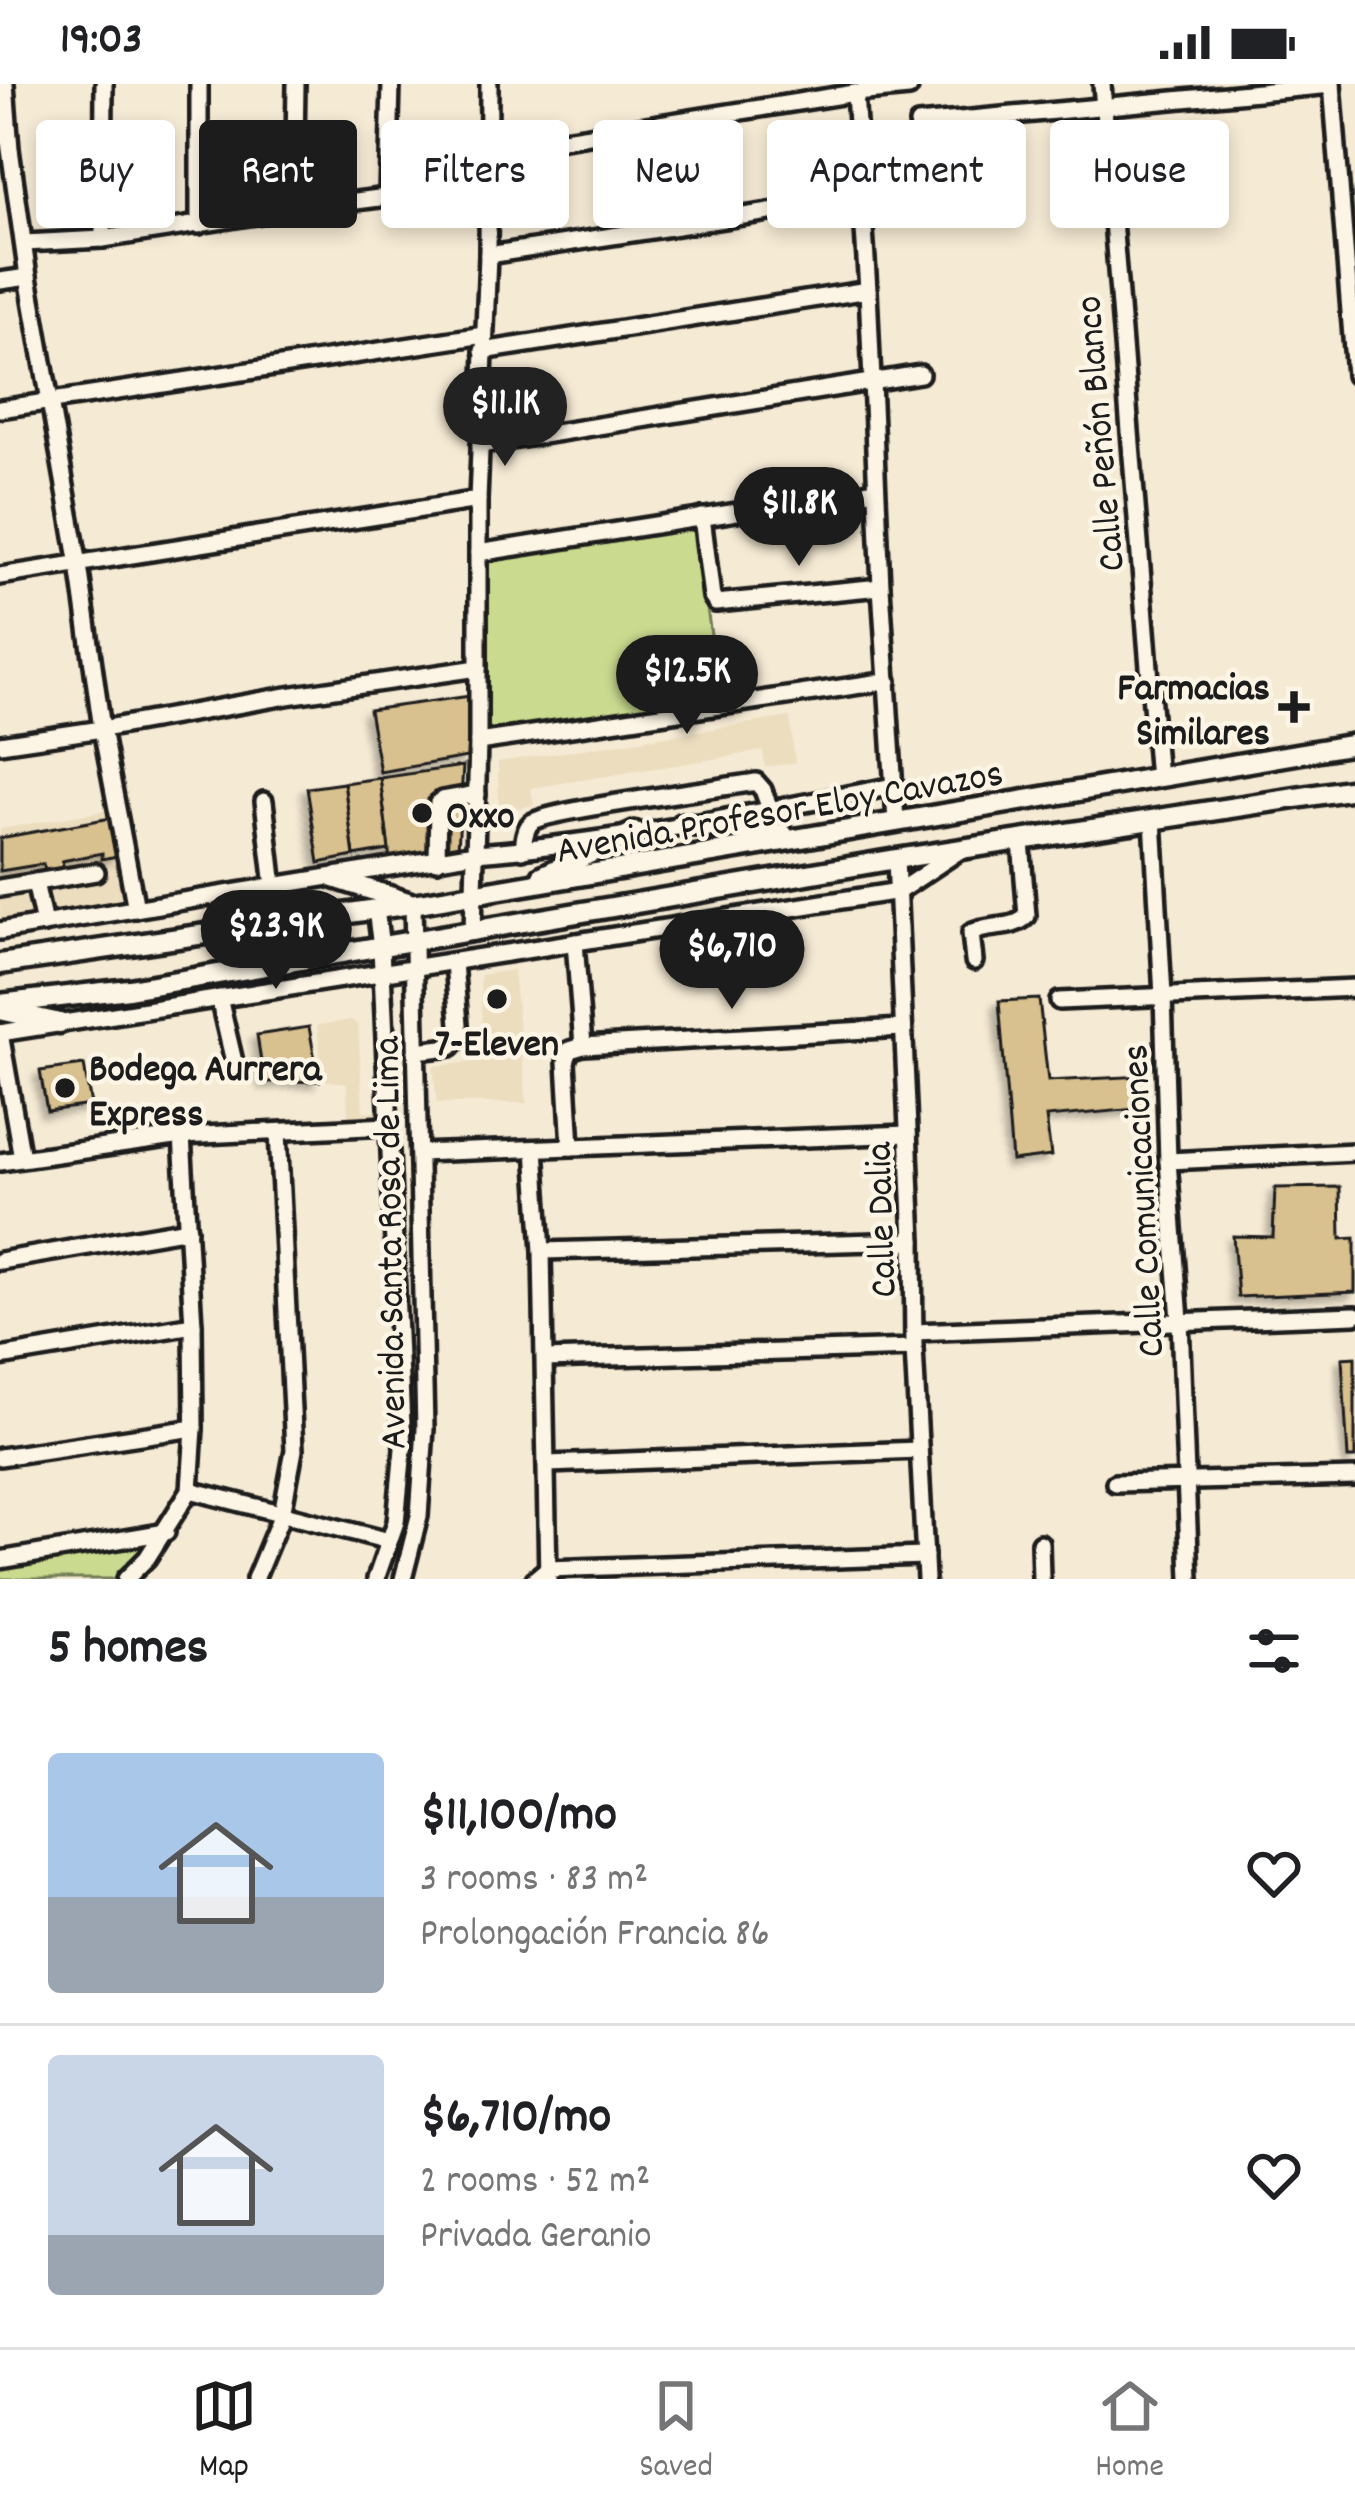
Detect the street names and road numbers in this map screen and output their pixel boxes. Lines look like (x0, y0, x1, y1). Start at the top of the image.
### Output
street label: Calle Peñón Blanco (1064, 293, 1143, 574)
street label: Avenida Profesor Eloy Cavazos (552, 749, 1008, 882)
street label: Avenida Santa Rosa de Lima (362, 1035, 425, 1450)
street label: Calle Comunicaciones (1111, 1043, 1182, 1359)
street label: Calle Dalia (854, 1140, 915, 1298)

